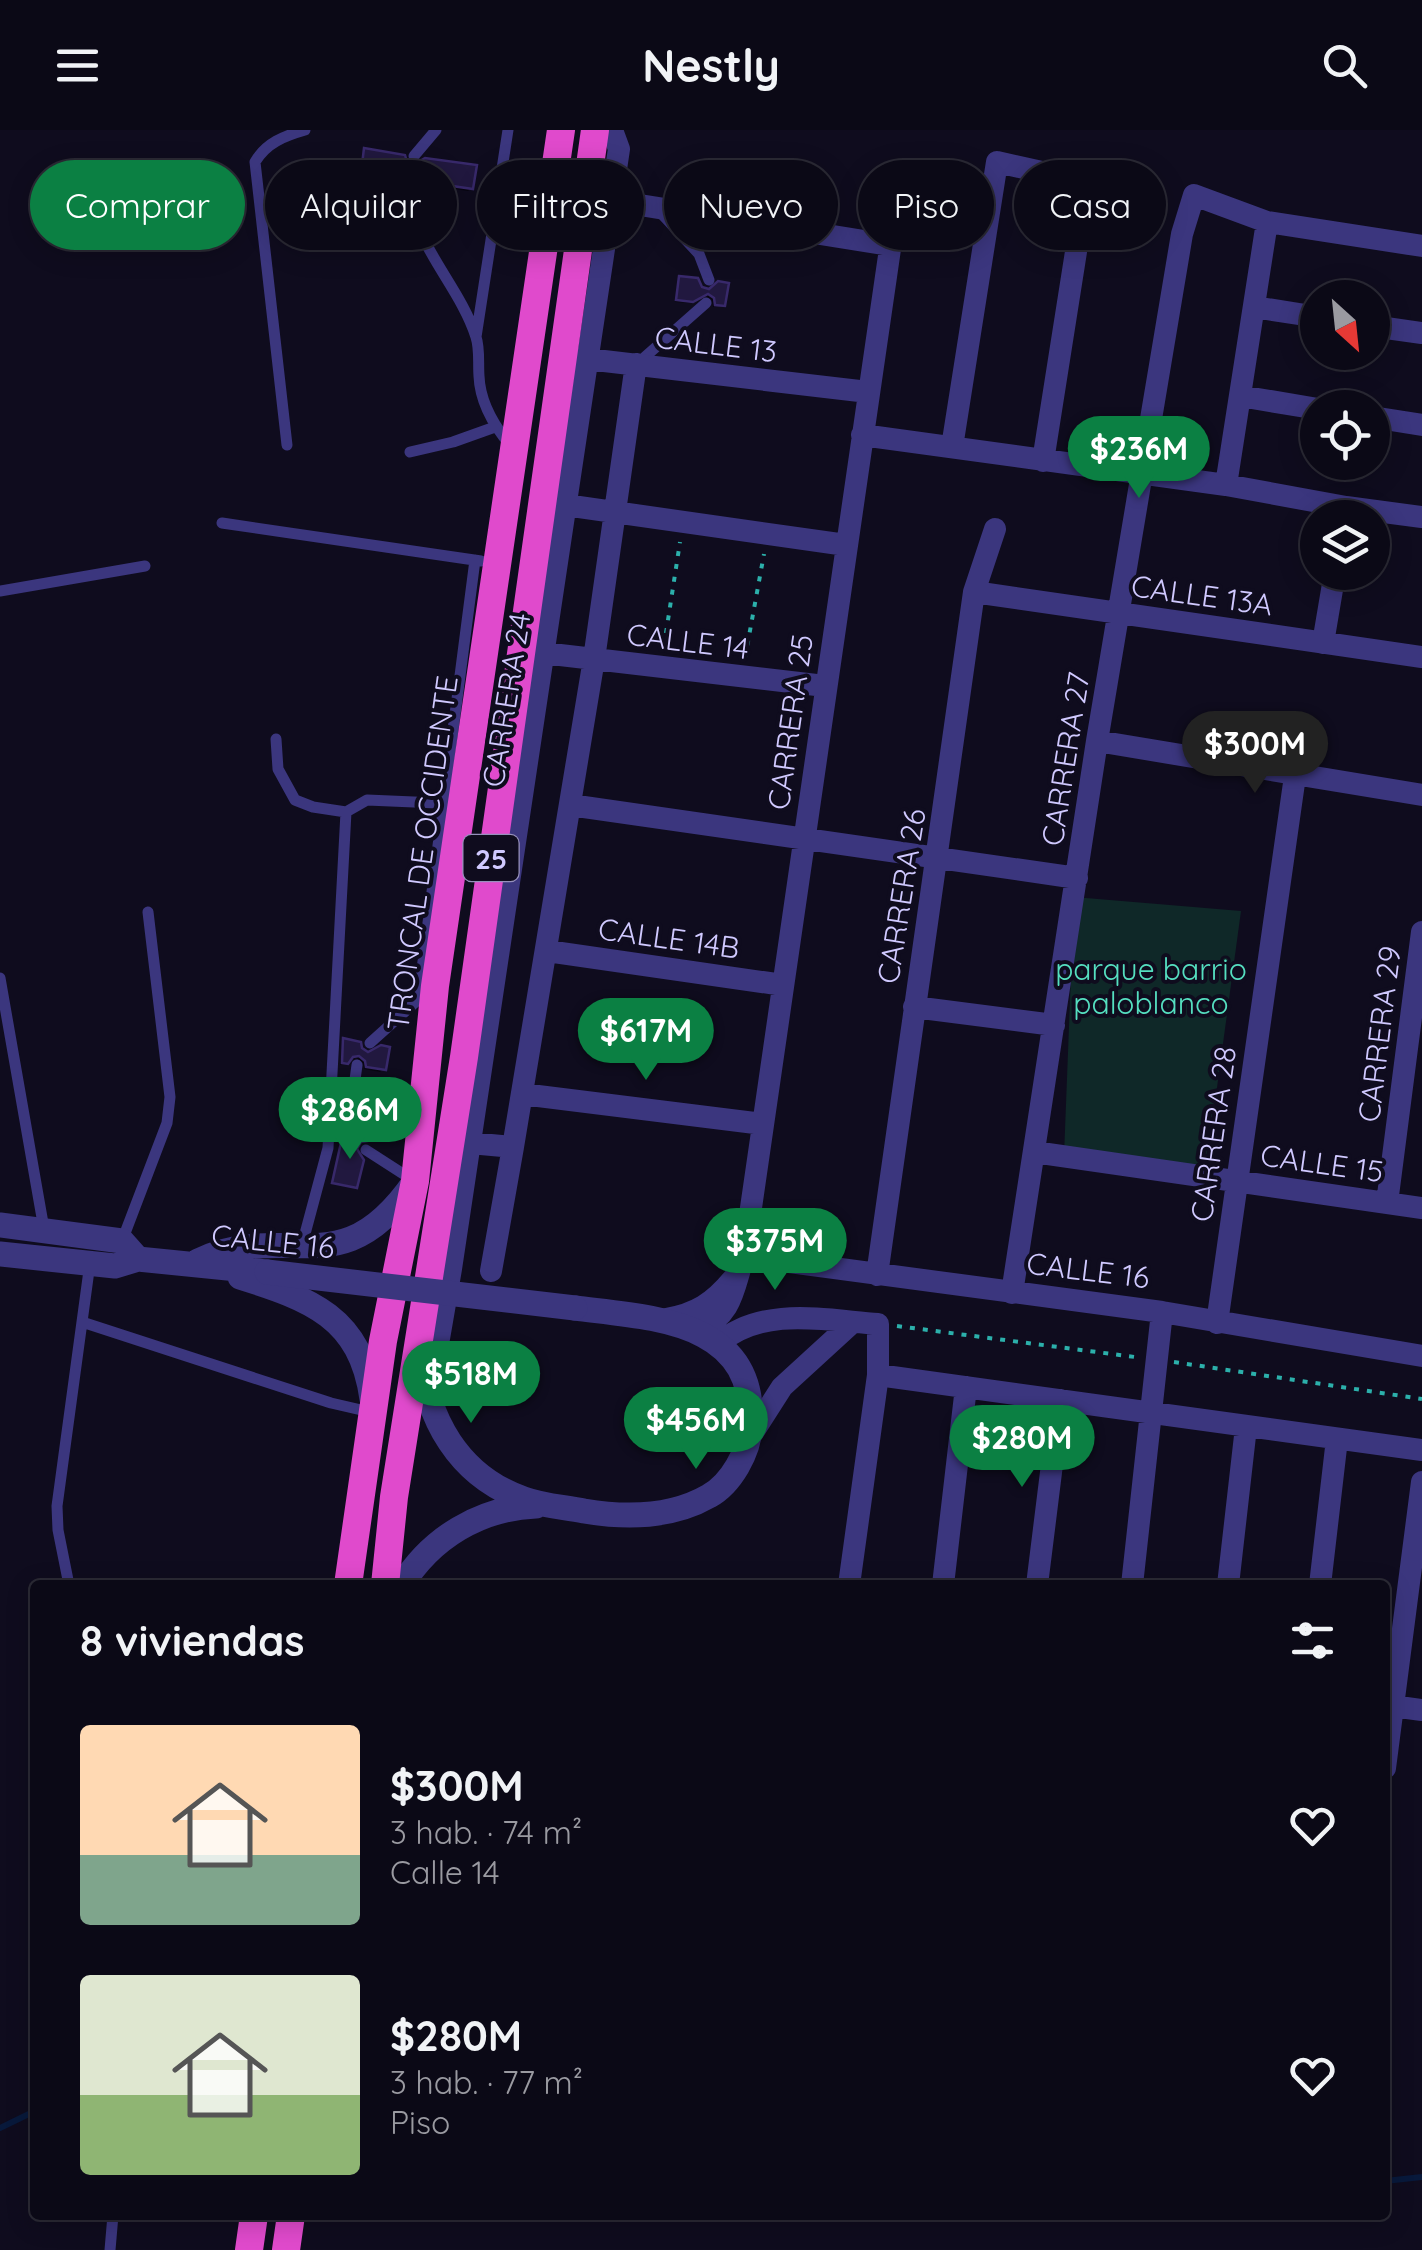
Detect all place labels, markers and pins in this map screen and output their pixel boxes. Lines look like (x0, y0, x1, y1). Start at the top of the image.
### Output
pin: $236M (1069, 416, 1209, 501)
pin: $300M (1185, 711, 1325, 796)
pin: $617M (576, 998, 716, 1083)
pin: $286M (280, 1077, 420, 1162)
pin: $375M (705, 1208, 845, 1293)
pin: $518M (401, 1341, 541, 1426)
pin: $456M (626, 1387, 766, 1472)
pin: $280M (952, 1405, 1092, 1490)

